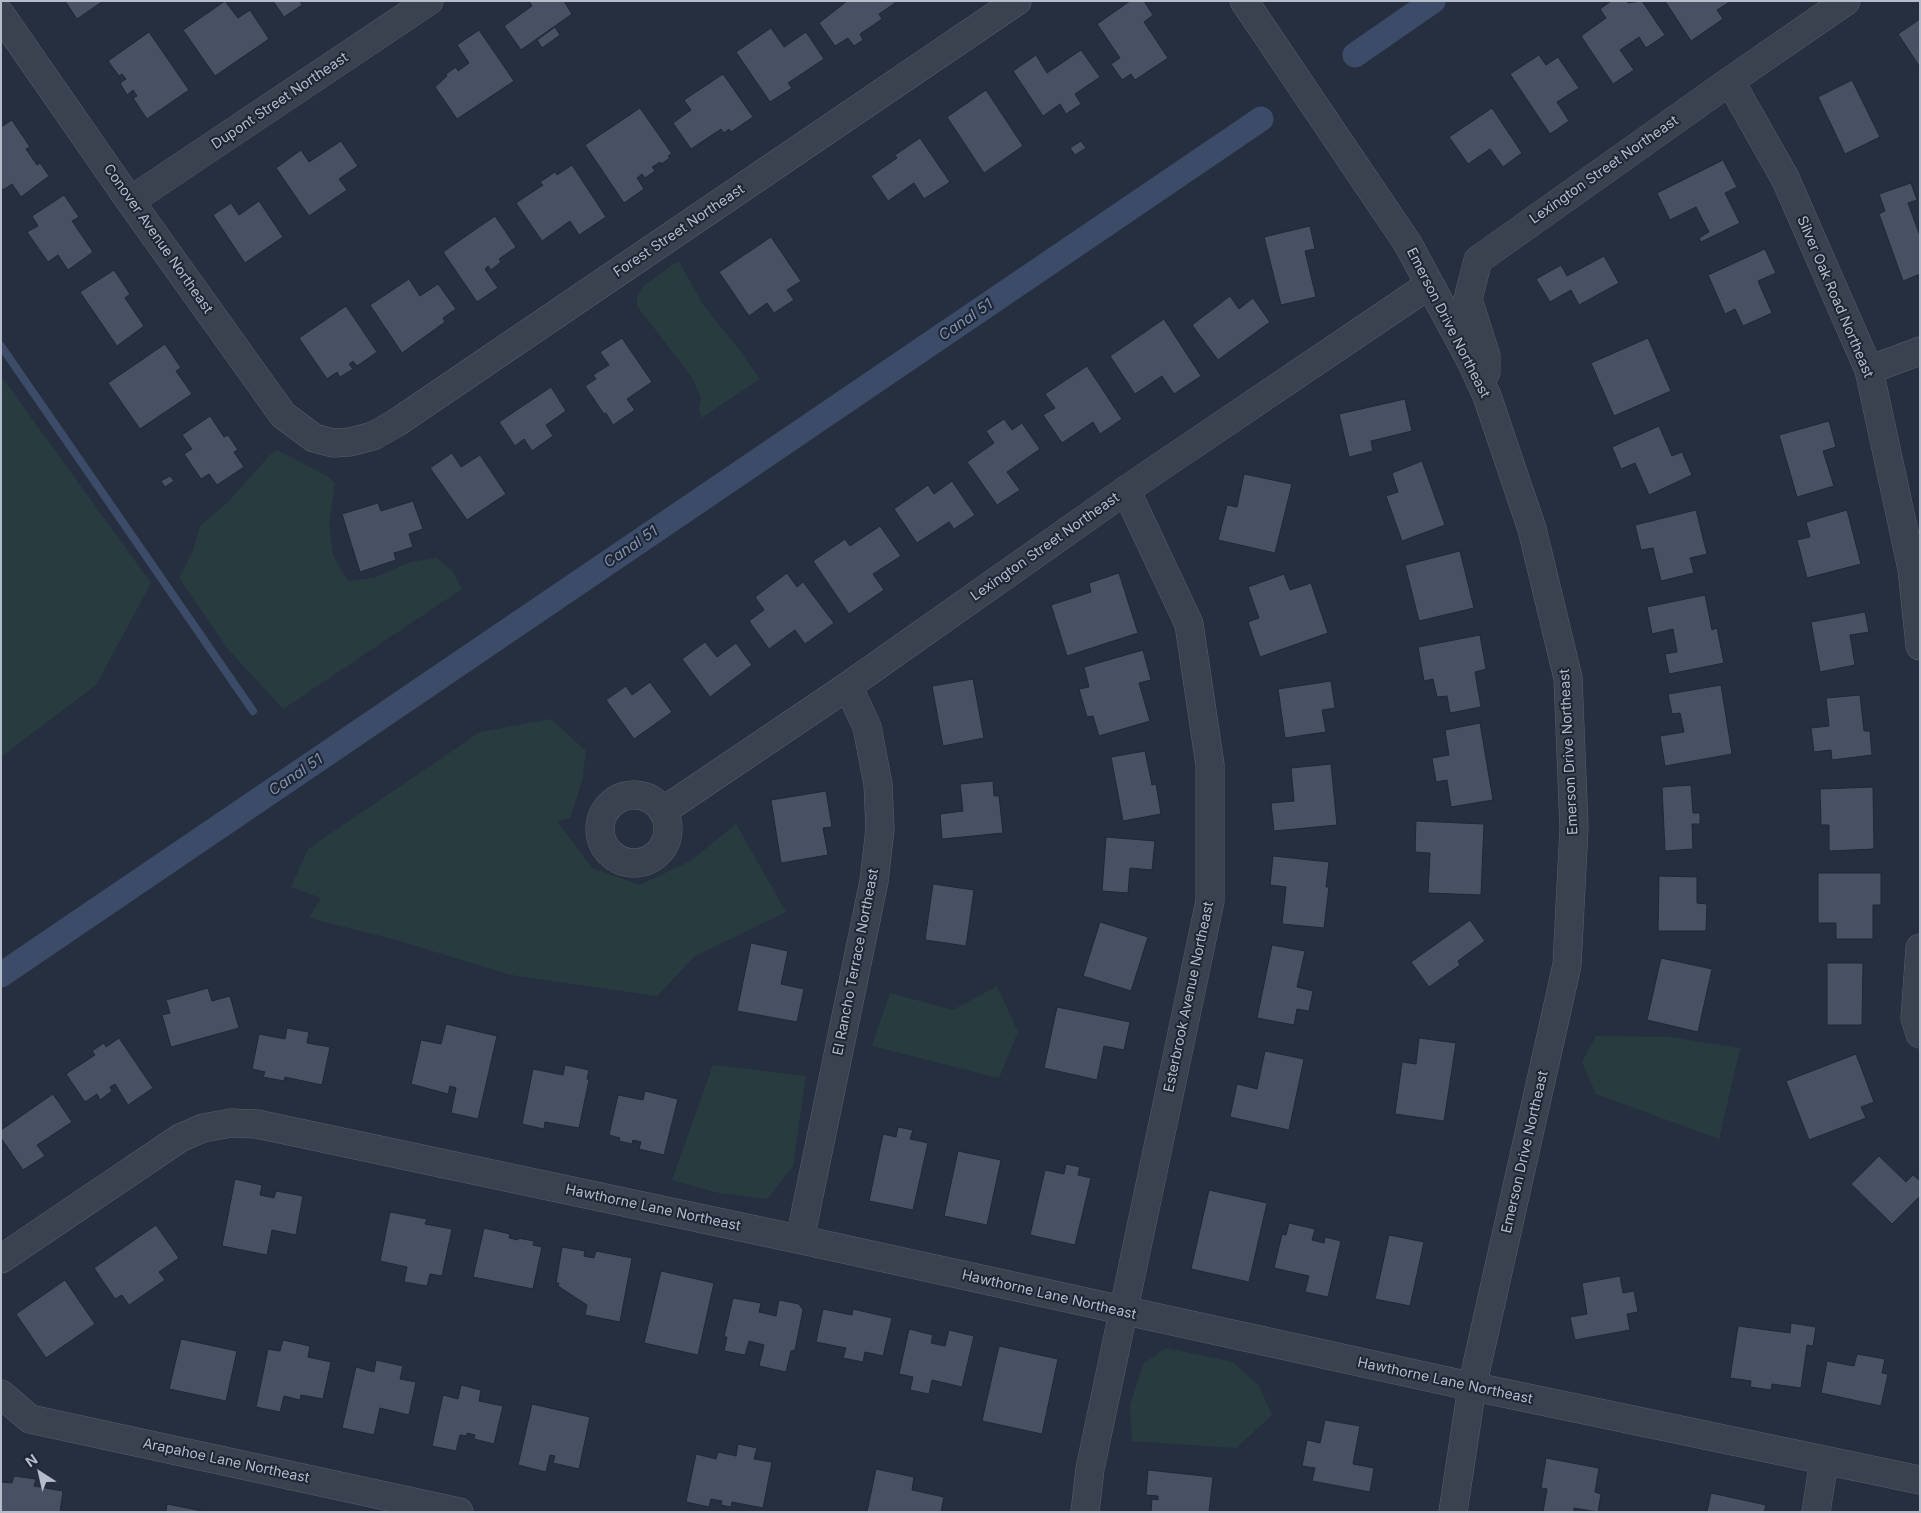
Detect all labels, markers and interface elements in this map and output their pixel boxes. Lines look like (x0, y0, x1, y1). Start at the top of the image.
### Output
street label: Dupont Street Northeast (209, 49, 351, 153)
street label: Lexington Street Northeast (1526, 112, 1682, 228)
street label: Conover Avenue Northeast (100, 161, 216, 317)
street label: Forest Street Northeast (610, 181, 748, 281)
street label: Silver Oak Road Northeast (1793, 214, 1877, 380)
street label: Emerson Drive Northeast (1403, 245, 1493, 401)
water label: Canal 51 (936, 295, 996, 345)
street label: Lexington Street Northeast (967, 489, 1123, 605)
water label: Canal 51 (601, 522, 661, 572)
street label: Emerson Drive Northeast (1556, 669, 1582, 835)
water label: Canal 51 (266, 750, 326, 800)
street label: El Rancho Terrace Northeast (830, 867, 882, 1057)
street label: Esterbrook Avenue Northeast (1161, 900, 1217, 1094)
street label: Emerson Drive Northeast (1498, 1069, 1552, 1235)
street label: Hawthorne Lane Northeast (564, 1181, 742, 1235)
street label: Hawthorne Lane Northeast (960, 1267, 1138, 1323)
street label: Hawthorne Lane Northeast (1356, 1354, 1534, 1408)
street label: Arapahoe Lane Northeast (141, 1435, 311, 1487)
north arrow (15, 1448, 65, 1498)
text: N (22, 1450, 40, 1470)

